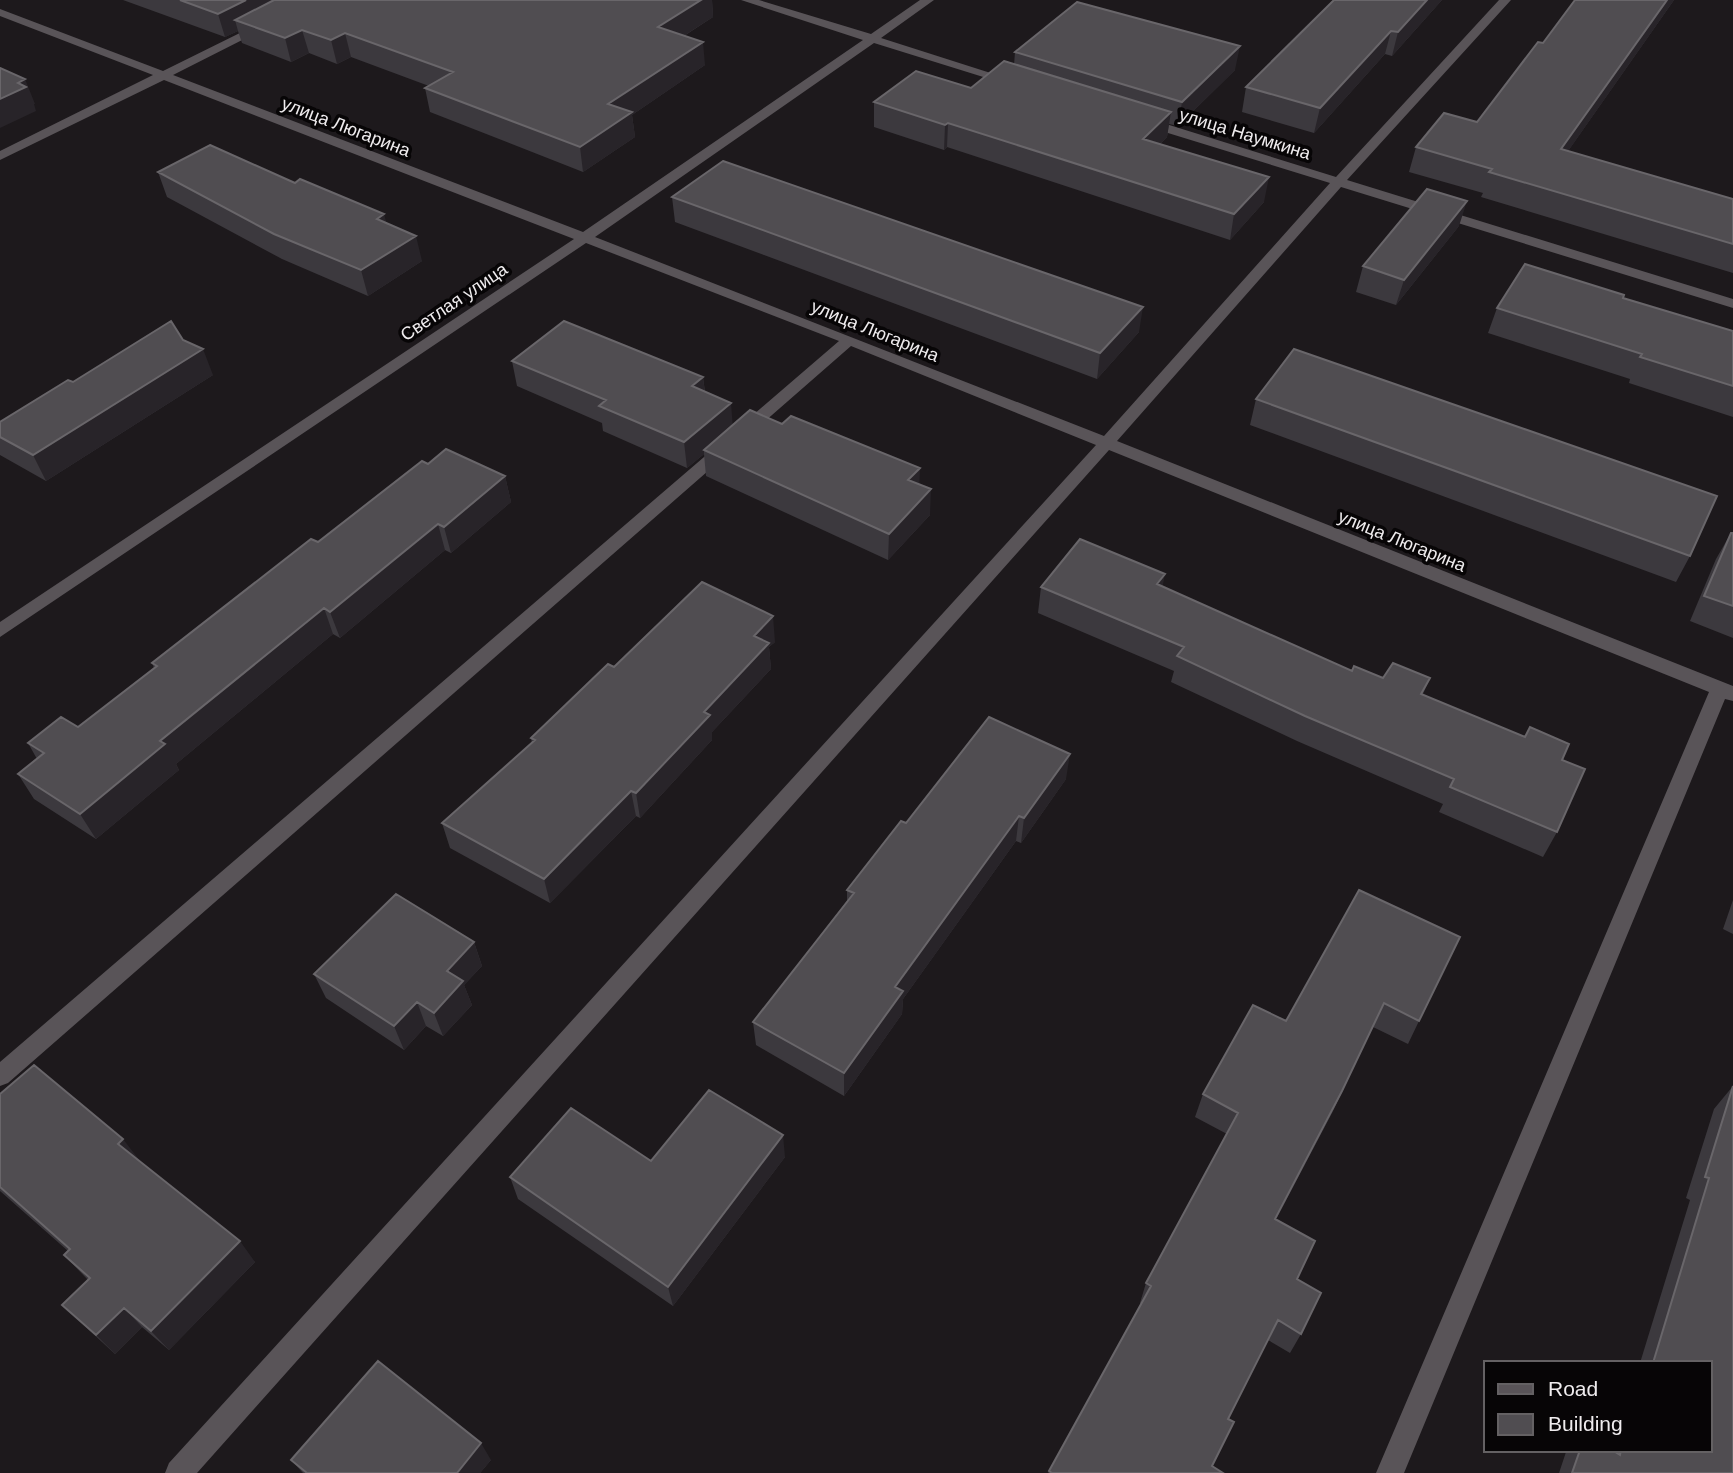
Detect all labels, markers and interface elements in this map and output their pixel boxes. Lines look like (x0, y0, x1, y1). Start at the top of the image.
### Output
street label: улица Люгарина (279, 93, 414, 161)
street label: улица Наумкина (1177, 105, 1314, 164)
street label: Светлая улица (397, 258, 512, 345)
street label: улица Люгарина (808, 296, 943, 366)
street label: улица Люгарина (1335, 506, 1470, 576)
legend (1484, 1361, 1712, 1452)
text: Road (1548, 1377, 1598, 1400)
text: Building (1548, 1412, 1623, 1435)

